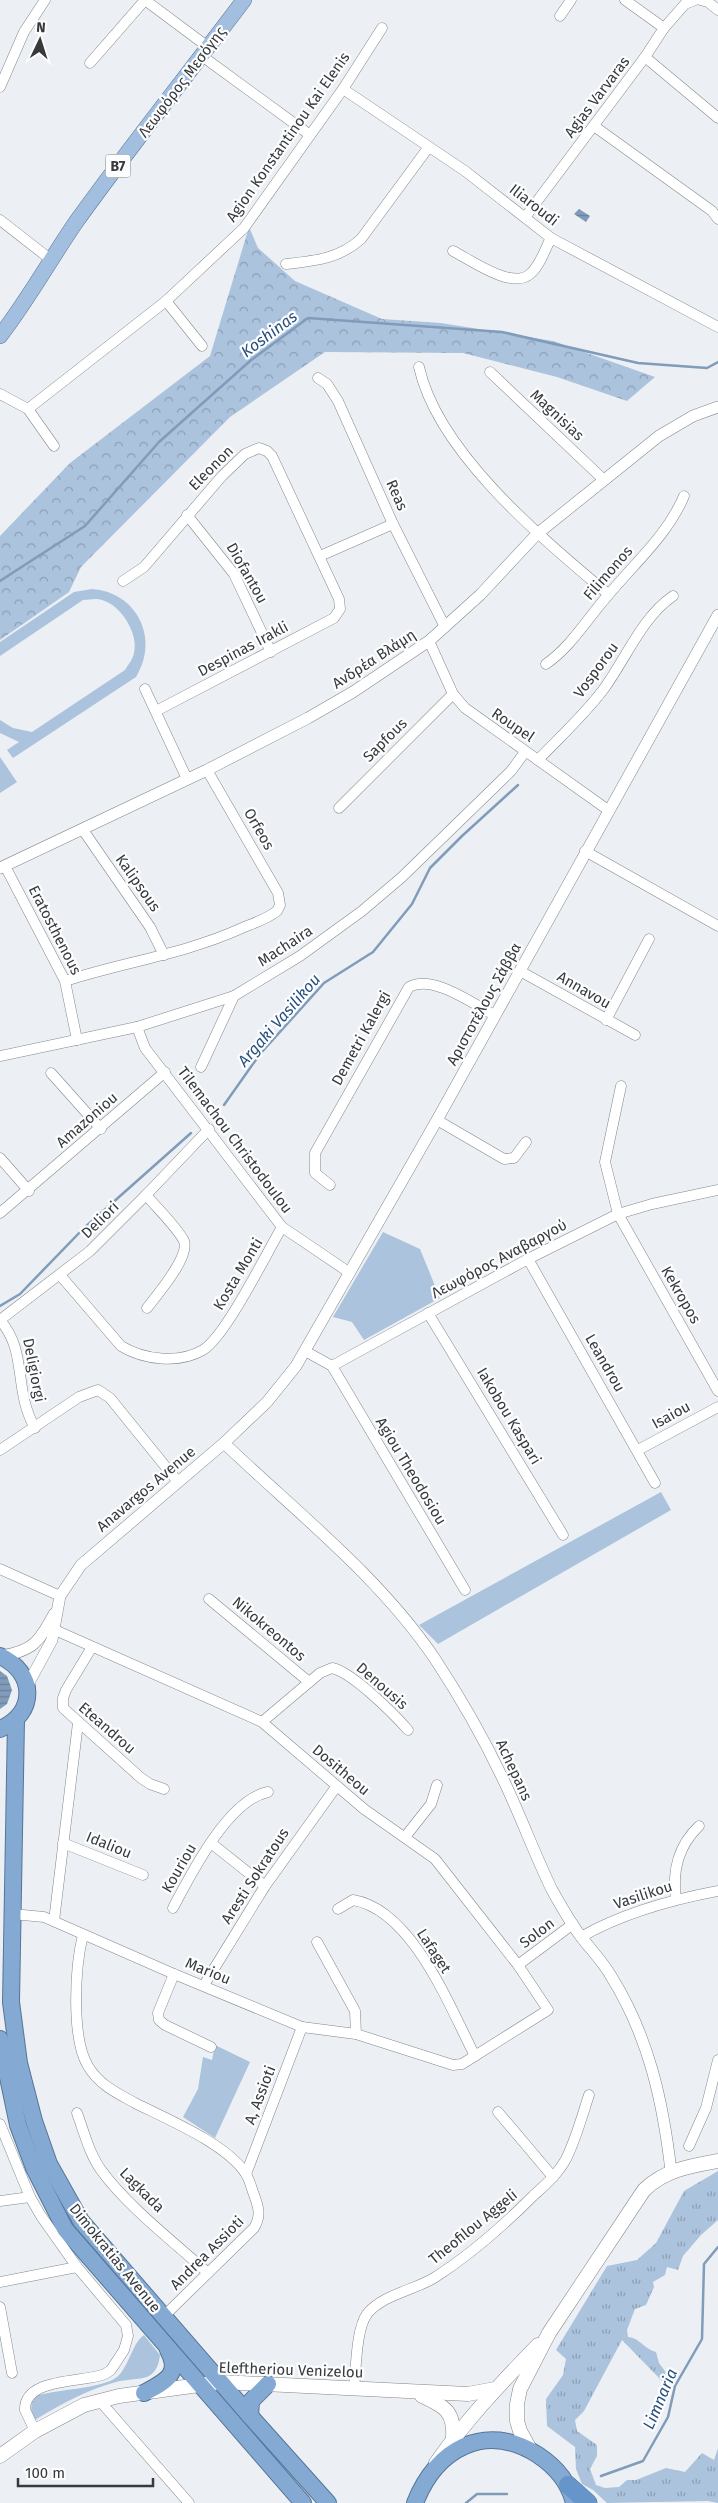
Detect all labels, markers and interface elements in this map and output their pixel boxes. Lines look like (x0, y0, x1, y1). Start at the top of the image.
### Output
north arrow (15, 15, 65, 65)
text: N (36, 19, 46, 36)
street label: Λεωφόρος Μεσόγης (134, 23, 230, 141)
street label: Agion Konstantinou Kai Elenis (222, 49, 354, 225)
street label: Agias Varvaras (561, 53, 633, 141)
road number: B7 (106, 154, 130, 178)
street label: Iliaroudi (506, 180, 562, 230)
water label: Koshinas (237, 307, 301, 361)
street label: Magnisias (526, 386, 588, 444)
street label: Eleonon (185, 442, 237, 494)
street label: Reas (382, 477, 412, 513)
street label: Diofantou (222, 539, 272, 607)
street label: Filimonos (580, 542, 636, 604)
street label: Despinas Irakli (195, 618, 291, 680)
street label: Ανδρέα Βλάμη (329, 625, 419, 693)
street label: Vosporou (570, 639, 622, 701)
street label: Roupel (488, 704, 538, 746)
street label: Sapfous (359, 714, 411, 766)
street label: Orfeos (240, 805, 278, 853)
street label: Kalipsous (112, 851, 164, 915)
street label: Eratosthenous (25, 882, 85, 978)
street label: Machaira (254, 922, 316, 970)
street label: Αριστοτέλους Σάββα (443, 939, 525, 1068)
street label: Annavou (554, 967, 614, 1013)
water label: Argaki Vasilikou (233, 970, 324, 1071)
street label: Demetri Kalergi (328, 988, 394, 1088)
street label: Tilemachou Christodoulou (174, 1063, 296, 1217)
street label: Amazoniou (53, 1088, 121, 1152)
street label: Deliori (77, 1198, 123, 1242)
street label: Λεωφόρος Αναβαργού (428, 1216, 570, 1302)
street label: Kosta Monti (210, 1235, 266, 1313)
street label: Kekropos (657, 1263, 705, 1327)
street label: Leandrou (581, 1331, 629, 1395)
street label: Deligiorgi (19, 1336, 49, 1404)
street label: Iakobou Kaspari (473, 1364, 545, 1468)
street label: Isaiou (649, 1397, 693, 1433)
street label: Agiou Theodosiou (372, 1414, 450, 1528)
street label: Anavargos Avenue (93, 1442, 199, 1536)
street label: Nikokreontos (229, 1593, 309, 1665)
street label: Denousis (353, 1659, 411, 1713)
street label: Eteandrou (75, 1698, 139, 1758)
street label: Achepans (492, 1737, 536, 1803)
street label: Dositheou (309, 1741, 373, 1799)
street label: Aresti Sokratous (217, 1825, 293, 1927)
street label: Idaliou (84, 1828, 134, 1862)
street label: Kouriou (158, 1840, 200, 1896)
street label: Vasilikou (611, 1877, 675, 1913)
street label: Solon (516, 1914, 558, 1952)
street label: Lafaget (413, 1925, 455, 1977)
street label: Mariou (183, 1954, 233, 1988)
street label: A, Assioti (241, 2063, 279, 2127)
street label: Lagkada (116, 2164, 168, 2216)
street label: Theofilou Aggeli (425, 2186, 521, 2268)
street label: Dimokratias Avenue (66, 2200, 164, 2316)
street label: Andrea Assioti (166, 2212, 248, 2294)
street label: Eleftheriou Venizelou (218, 2358, 364, 2382)
water label: Limnaria (639, 2366, 681, 2432)
scale bar (18, 2456, 152, 2488)
text: 100 m (25, 2464, 65, 2482)

